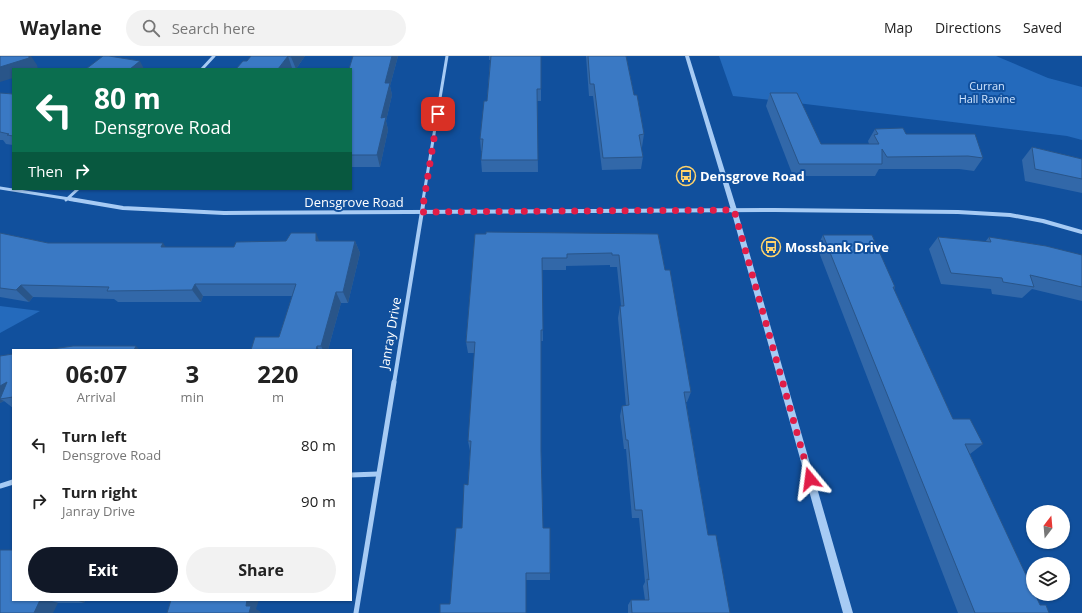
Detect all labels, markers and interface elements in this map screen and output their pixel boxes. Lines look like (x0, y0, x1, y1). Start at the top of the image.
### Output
search box (126, 10, 406, 46)
text: Waylane (20, 15, 102, 41)
icon: search (140, 17, 162, 39)
text: Search here (172, 18, 255, 38)
text: Map (884, 18, 913, 37)
text: Directions (935, 18, 1001, 37)
text: Saved (1023, 18, 1062, 37)
park label: Curran Hall Ravine (959, 78, 1015, 106)
text: 80 m (94, 79, 161, 117)
icon: left (28, 84, 80, 136)
pin (421, 97, 455, 131)
icon: arrive (427, 103, 449, 125)
text: Densgrove Road (94, 115, 231, 139)
icon: right (71, 160, 93, 182)
text: Then (28, 161, 63, 181)
bus stop icon: Densgrove Road (675, 165, 697, 187)
place label: Densgrove Road (700, 167, 805, 185)
street label: Densgrove Road (304, 193, 404, 211)
bus stop icon: Mossbank Drive (760, 236, 782, 258)
place label: Mossbank Drive (785, 238, 889, 256)
street label: Janray Drive (374, 296, 405, 372)
text: 06:07 (65, 357, 127, 390)
text: 3 (185, 357, 199, 390)
text: 220 (257, 357, 299, 390)
text: Arrival (77, 388, 116, 406)
text: min (181, 388, 204, 406)
text: m (272, 388, 284, 406)
text: Turn left (62, 426, 127, 446)
icon: left (28, 434, 50, 456)
text: 80 m (301, 435, 336, 455)
text: Densgrove Road (62, 446, 161, 464)
position arrow (789, 458, 831, 500)
text: Turn right (62, 482, 137, 502)
icon: right (28, 490, 50, 512)
text: 90 m (301, 491, 336, 511)
text: Janray Drive (62, 502, 135, 520)
north arrow (1026, 505, 1070, 549)
map controls (1026, 505, 1070, 601)
button: Exit (28, 547, 178, 593)
button: Share (186, 547, 336, 593)
button: layers (1026, 557, 1070, 601)

